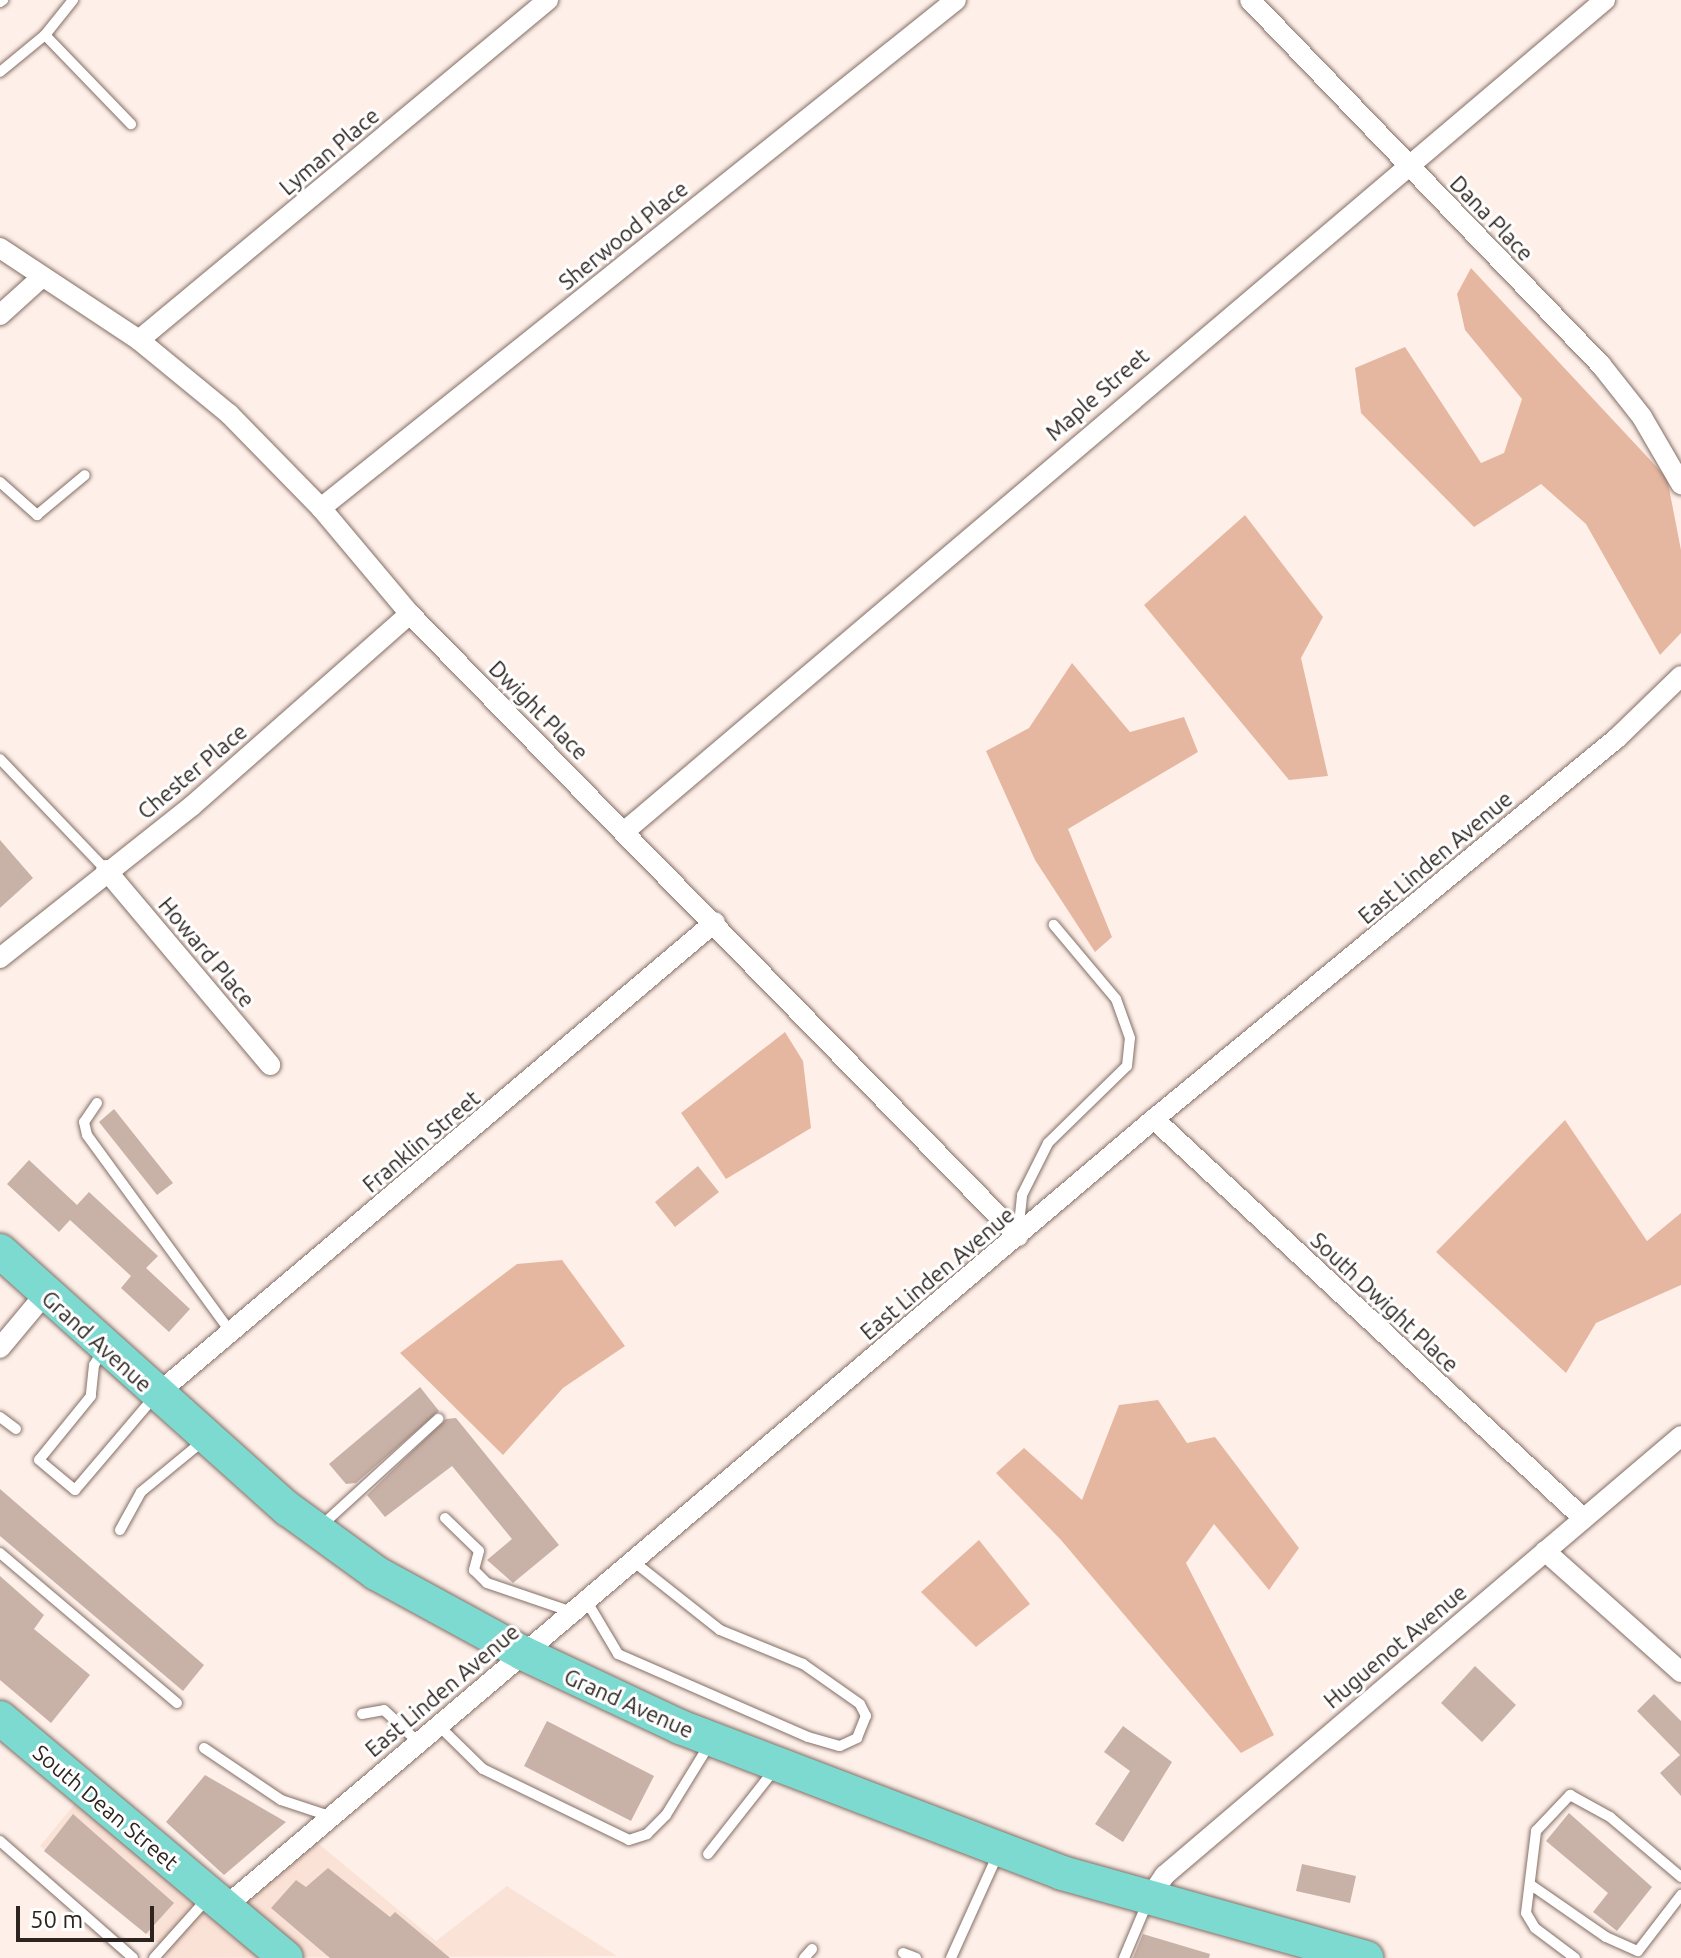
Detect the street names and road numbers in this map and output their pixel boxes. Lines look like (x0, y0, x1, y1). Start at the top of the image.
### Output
street label: Lyman Place (274, 102, 384, 200)
street label: Dana Place (1445, 170, 1539, 266)
street label: Sherwood Place (553, 175, 693, 295)
street label: Maple Street (1040, 342, 1154, 446)
street label: Dwight Place (484, 655, 594, 765)
street label: Chester Place (132, 718, 252, 824)
street label: East Linden Avenue (1353, 785, 1517, 929)
street label: Howard Place (153, 892, 261, 1012)
street label: Franklin Street (357, 1084, 485, 1198)
street label: East Linden Avenue (855, 1201, 1019, 1345)
street label: South Dwight Place (1306, 1227, 1464, 1377)
street label: Grand Avenue (37, 1285, 157, 1397)
street label: Huguenot Avenue (1318, 1579, 1472, 1713)
street label: East Linden Avenue (360, 1618, 524, 1762)
street label: Grand Avenue (560, 1663, 698, 1743)
street label: South Dean Street (28, 1739, 184, 1875)

